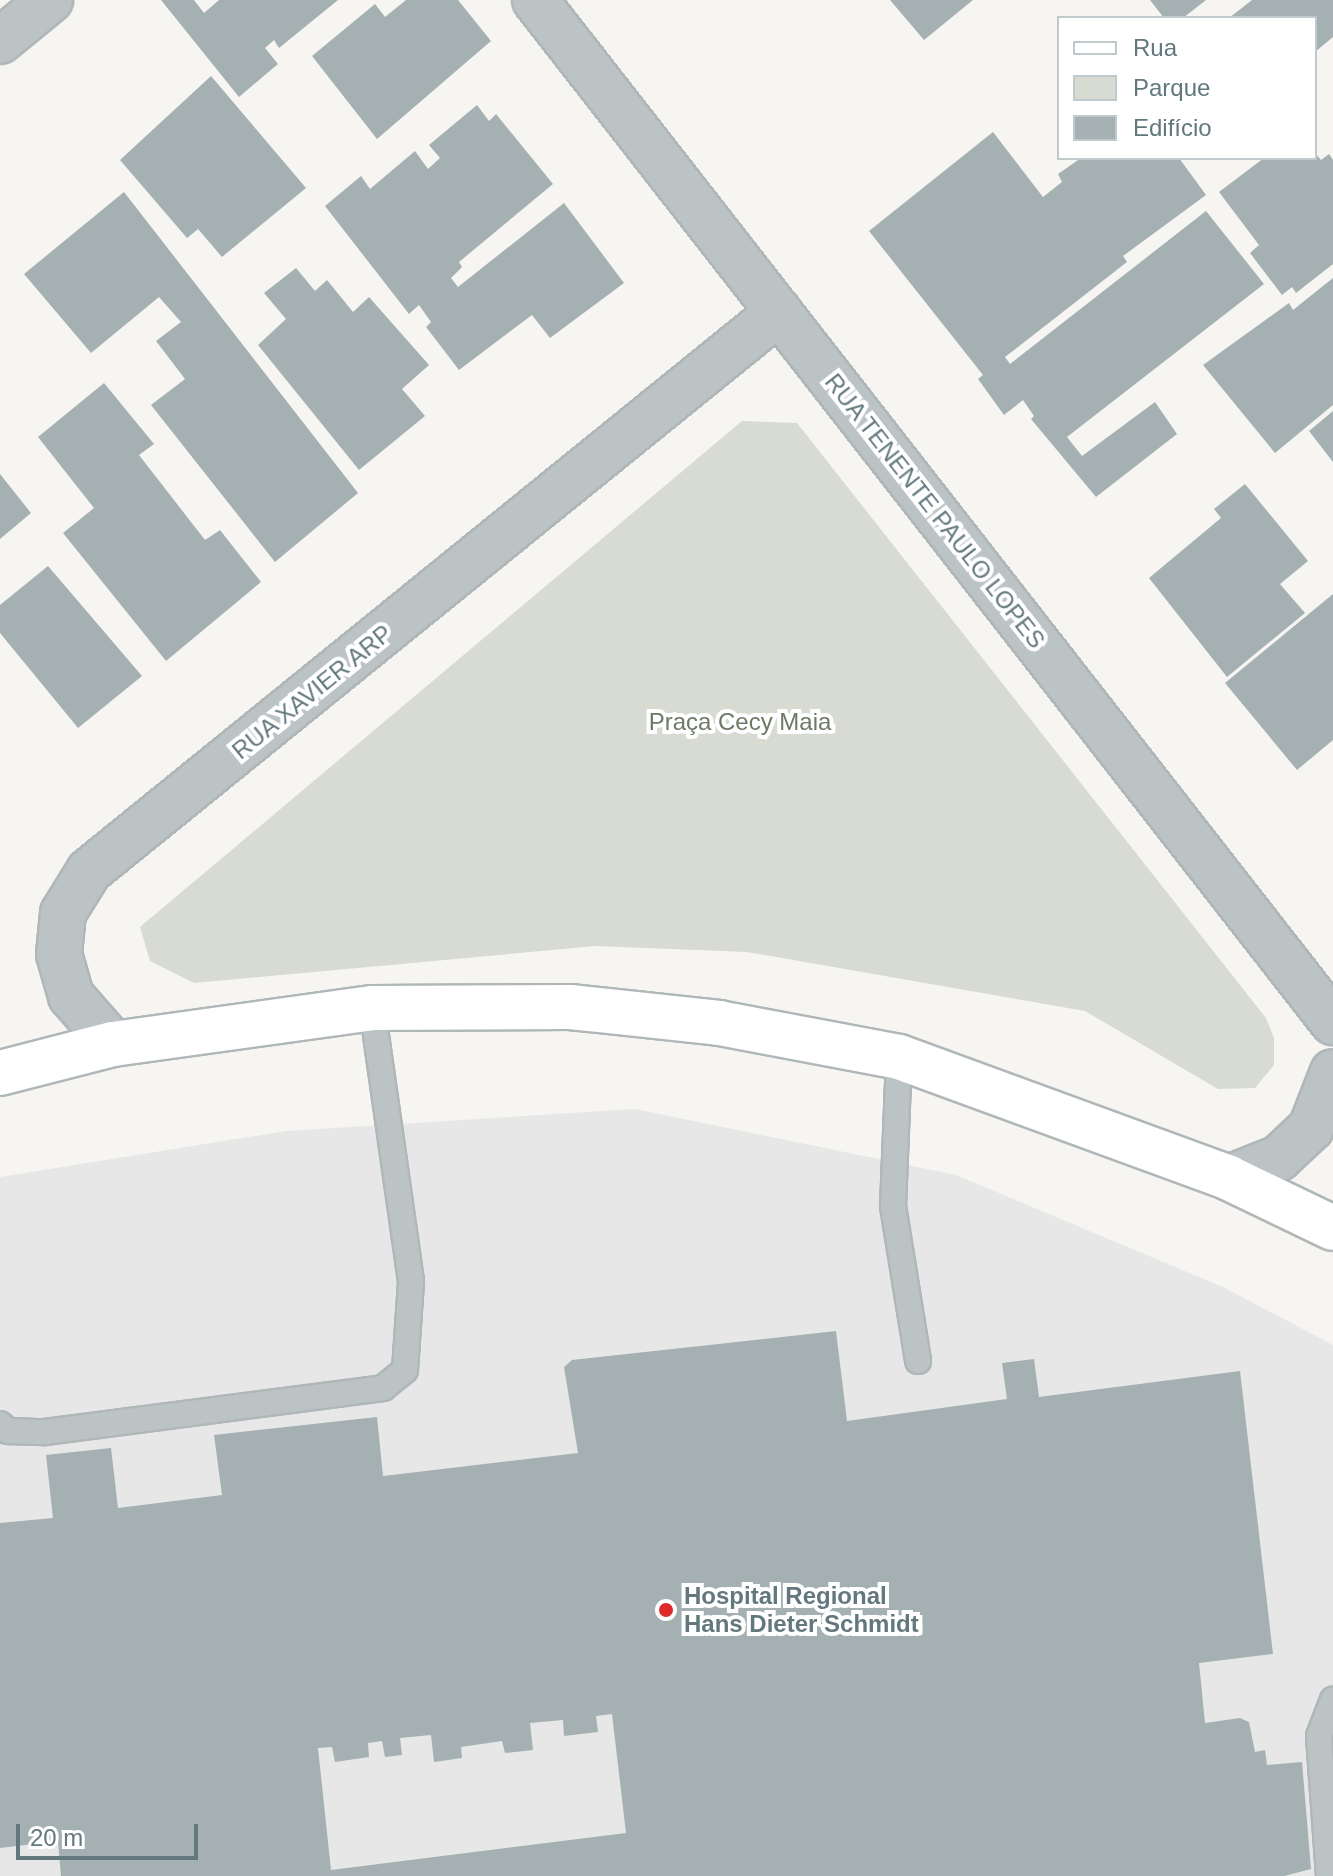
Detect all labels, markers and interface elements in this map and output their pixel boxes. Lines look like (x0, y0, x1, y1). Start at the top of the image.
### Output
legend (1057, 16, 1317, 160)
text: Rua (1133, 34, 1177, 61)
text: Parque (1133, 74, 1210, 101)
text: Edifício (1133, 114, 1212, 141)
street label: RUA TENENTE PAULO LOPES (818, 367, 1052, 655)
street label: RUA XAVIER ARP (225, 618, 399, 766)
park label: Praça Cecy Maia (649, 708, 831, 736)
place label: Hospital Regional Hans Dieter Schmidt (684, 1582, 919, 1638)
marker: Hospital Regional Hans Dieter Schmidt (655, 1599, 677, 1621)
scale bar (20, 1808, 202, 1858)
text: 20 m (30, 1824, 83, 1851)

